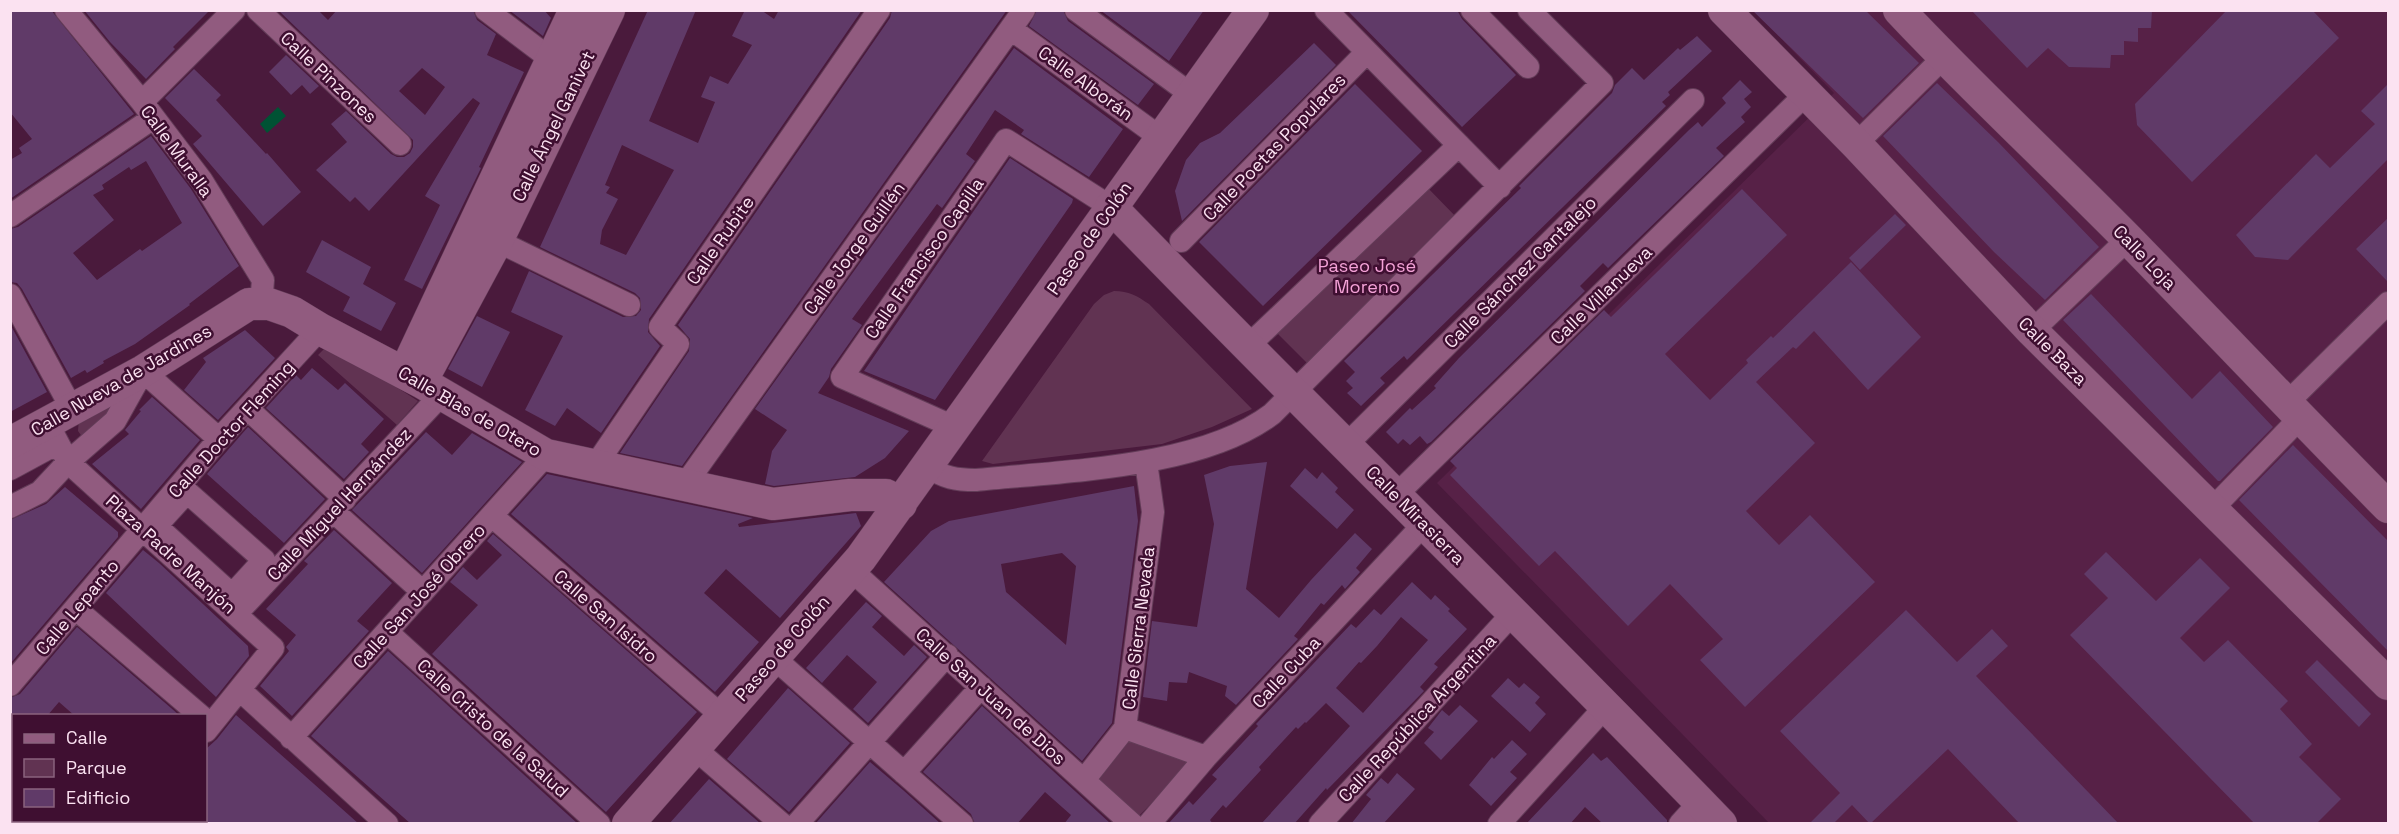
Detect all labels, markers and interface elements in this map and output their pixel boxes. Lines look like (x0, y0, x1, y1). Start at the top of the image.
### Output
street label: Calle Pinzones (276, 26, 382, 128)
street label: Calle Alborán (1034, 41, 1138, 125)
street label: Calle Ángel Ganivet (507, 47, 599, 205)
street label: Calle Poetas Populares (1198, 68, 1350, 226)
street label: Calle Muralla (136, 100, 218, 202)
street label: Calle Francisco Capilla (860, 173, 988, 343)
street label: Calle Jorge Guillén (798, 177, 910, 319)
street label: Paseo de Colón (1041, 177, 1137, 299)
street label: Calle Rubite (681, 191, 759, 289)
street label: Calle Sánchez Cantalejo (1439, 191, 1601, 353)
street label: Calle Loja (2108, 220, 2182, 294)
street label: Calle Villanueva (1545, 241, 1657, 349)
park label: Paseo José Moreno (1318, 254, 1416, 298)
street label: Calle Baza (2014, 312, 2092, 390)
street label: Calle Nueva de Jardines (27, 319, 215, 441)
street label: Calle Doctor Fleming (163, 355, 299, 503)
street label: Calle Blas de Otero (394, 361, 546, 461)
street label: Calle Miguel Hernández (262, 423, 416, 585)
street label: Calle Mirasierra (1362, 461, 1470, 569)
street label: Plaza Padre Manjón (101, 489, 241, 619)
street label: Calle San José Obrero (348, 519, 490, 673)
street label: Calle Sierra Nevada (1117, 545, 1159, 711)
street label: Calle Lepanto (30, 554, 124, 660)
street label: Calle San Isidro (549, 565, 663, 667)
street label: Paseo de Colón (730, 590, 834, 706)
street label: Calle San Juan de Dios (911, 623, 1071, 769)
street label: Calle República Argentina (1333, 629, 1501, 807)
street label: Calle Cuba (1247, 631, 1325, 713)
street label: Calle Cristo de la Salud (412, 654, 574, 802)
legend (12, 714, 207, 822)
text: Calle (66, 726, 107, 749)
text: Parque (66, 756, 127, 779)
text: Edificio (66, 786, 130, 809)

